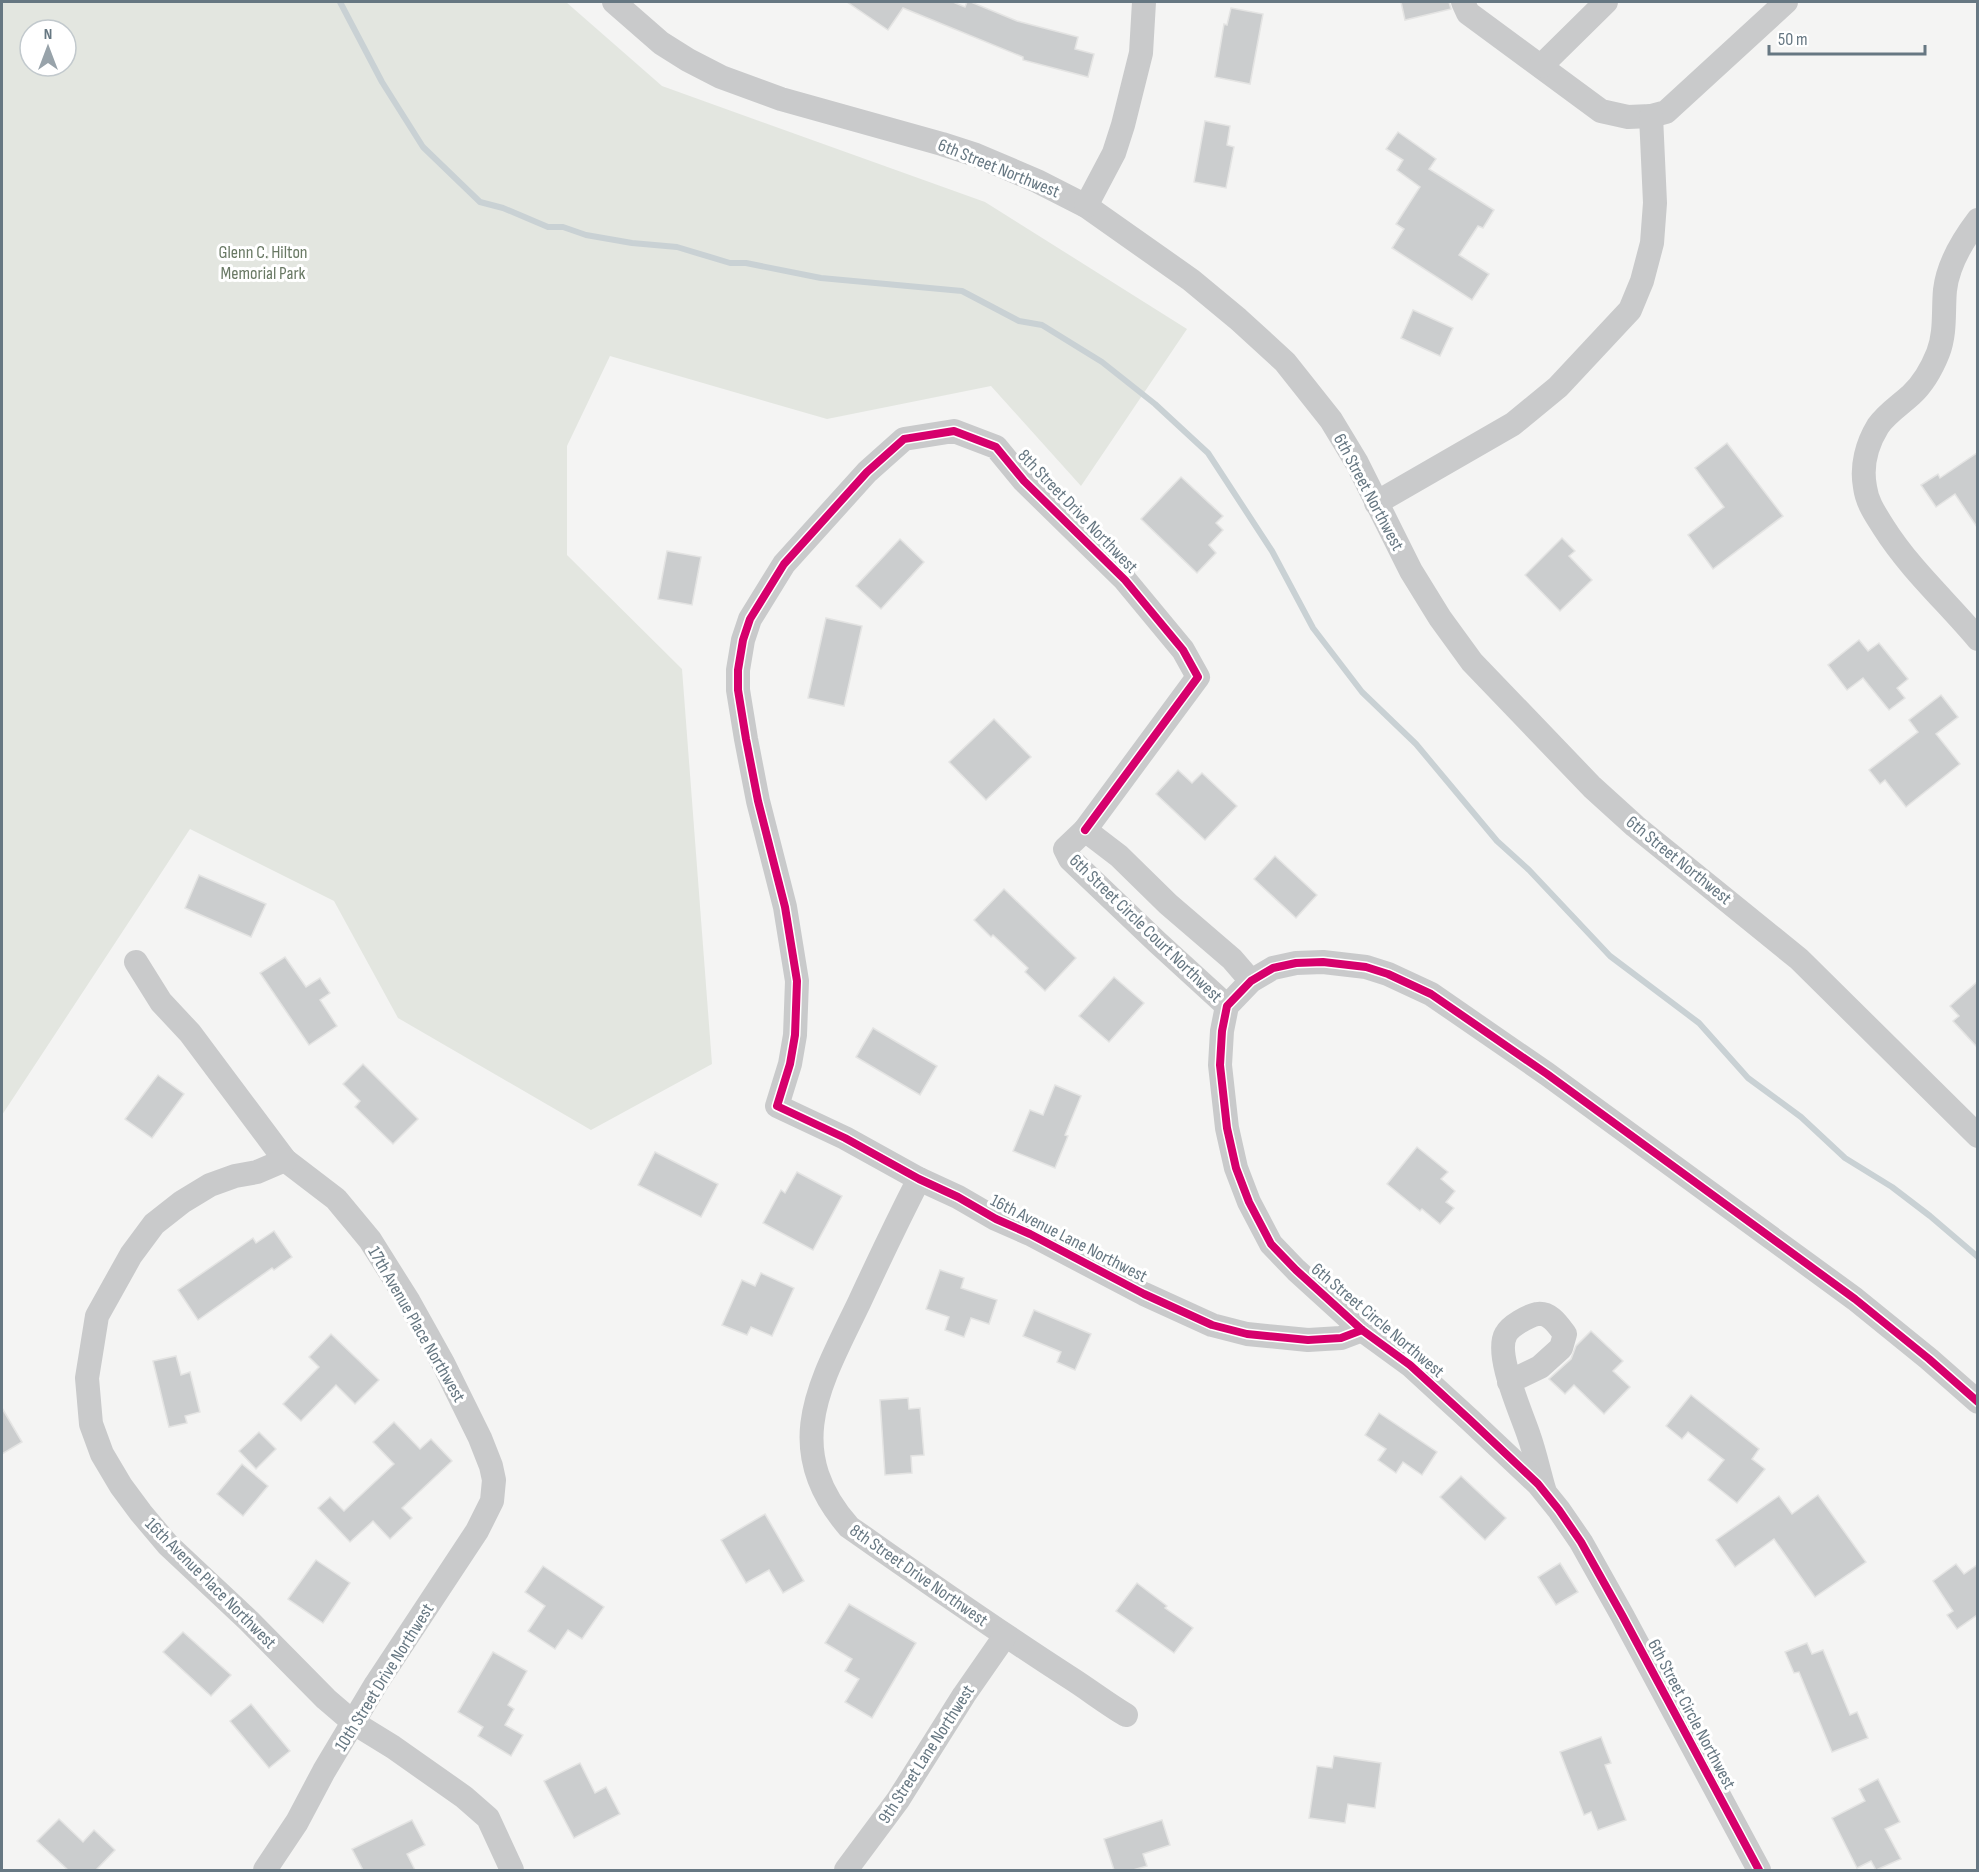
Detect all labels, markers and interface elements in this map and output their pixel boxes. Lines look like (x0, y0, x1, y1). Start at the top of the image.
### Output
north arrow (18, 18, 78, 78)
scale bar (1769, 18, 1925, 56)
text: N (44, 25, 52, 44)
text: 50 m (1778, 29, 1808, 50)
street label: 6th Street Northwest (935, 135, 1063, 203)
park label: Glenn C. Hilton Memorial Park (218, 242, 308, 284)
street label: 6th Street Northwest (1329, 430, 1408, 555)
street label: 8th Street Drive Northwest (1013, 445, 1142, 578)
street label: 6th Street Northwest (1622, 812, 1736, 910)
street label: 6th Street Circle Court Northwest (1065, 850, 1227, 1007)
street label: 16th Avenue Lane Northwest (987, 1190, 1151, 1287)
street label: 17th Avenue Place Northwest (363, 1243, 470, 1406)
street label: 6th Street Circle Northwest (1307, 1259, 1449, 1382)
street label: 16th Avenue Place Northwest (141, 1513, 281, 1654)
street label: 8th Street Drive Northwest (846, 1520, 992, 1631)
street label: 10th Street Drive Northwest (330, 1599, 439, 1755)
street label: 6th Street Circle Northwest (1643, 1636, 1740, 1793)
street label: 9th Street Lane Northwest (874, 1681, 979, 1827)

